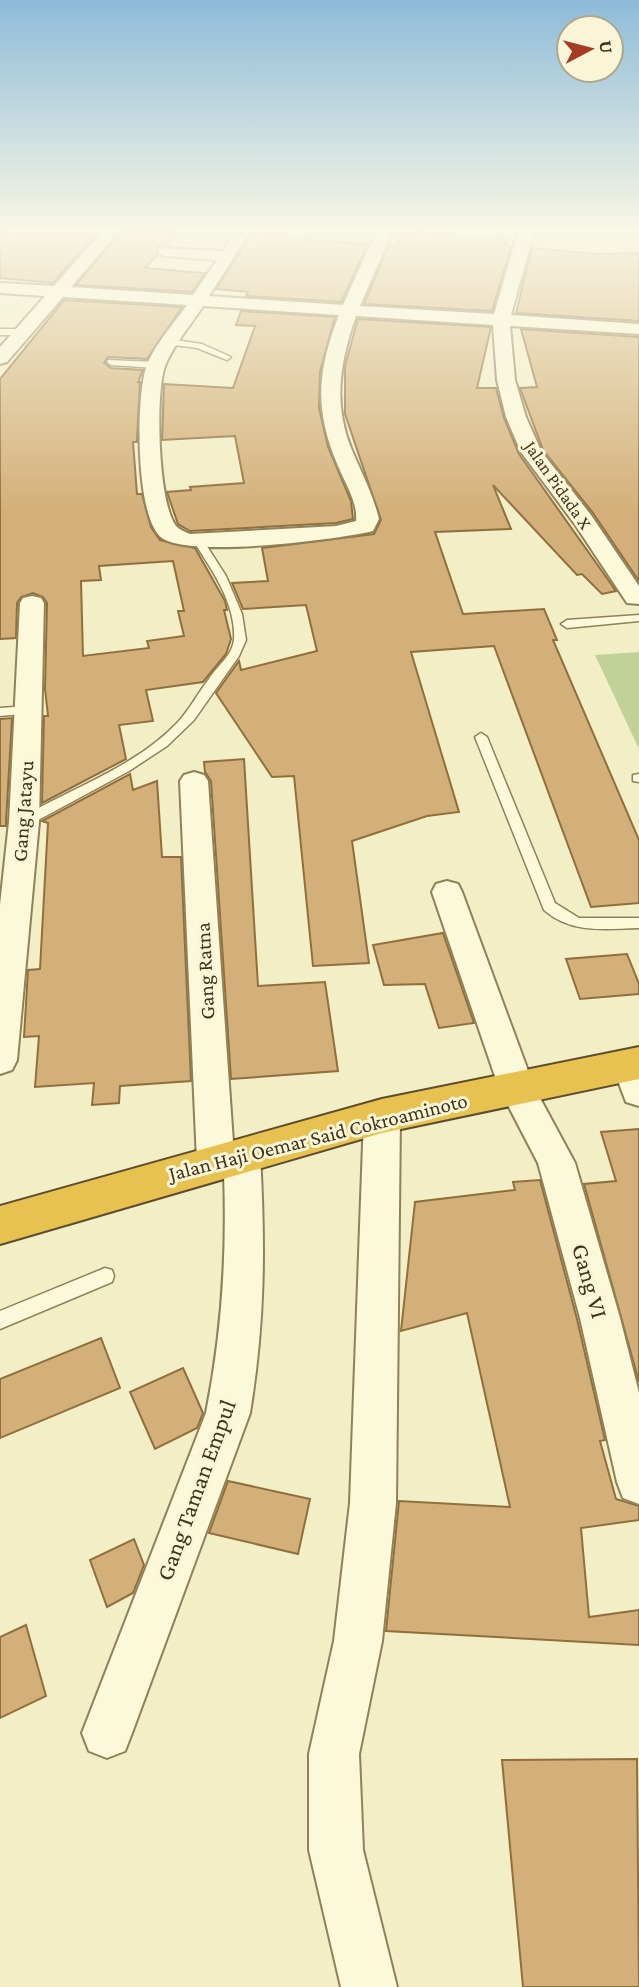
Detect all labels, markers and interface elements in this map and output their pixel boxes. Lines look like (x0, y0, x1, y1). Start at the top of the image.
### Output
north arrow (555, 14, 625, 84)
text: U (595, 39, 618, 55)
street label: Jalan Pidada X (519, 436, 596, 533)
street label: Gang Jatayu (7, 759, 39, 863)
street label: Gang Ratna (190, 921, 220, 1020)
street label: Jalan Haji Oemar Said Cokroaminoto (164, 1088, 470, 1186)
street label: Gang VI (567, 1240, 614, 1321)
street label: Gang Taman Empul (150, 1396, 241, 1584)

